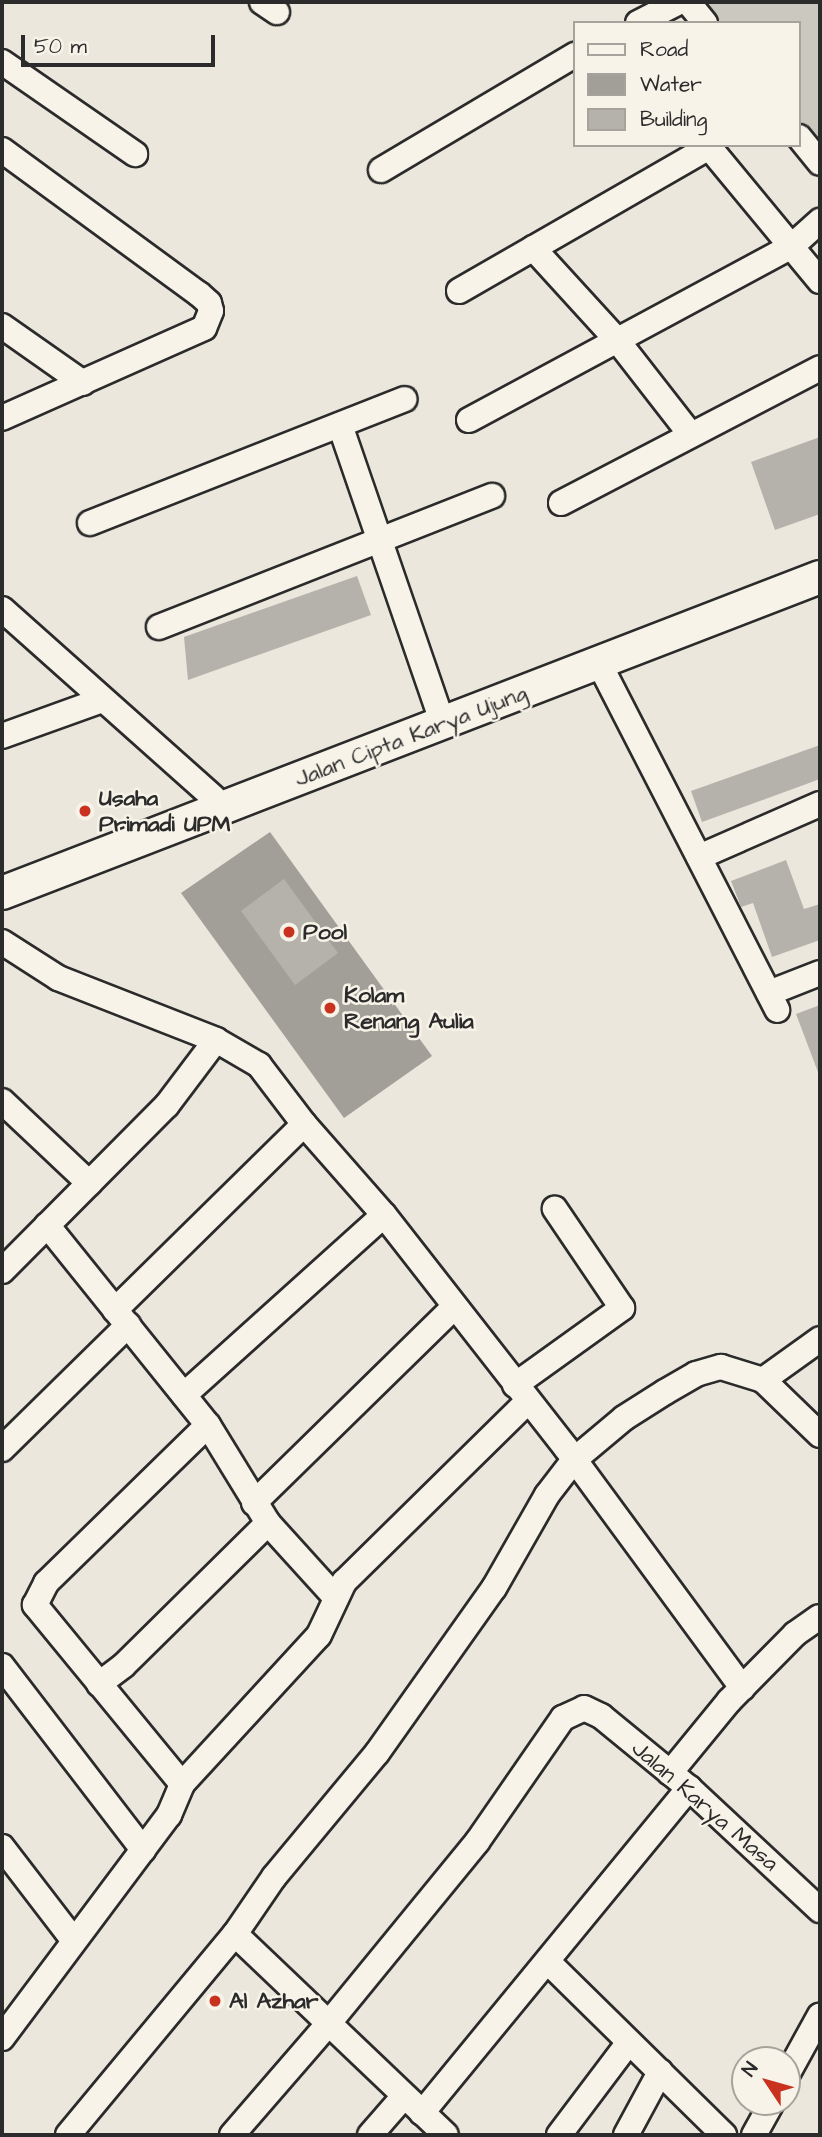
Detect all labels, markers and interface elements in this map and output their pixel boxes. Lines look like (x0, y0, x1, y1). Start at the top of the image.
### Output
scale bar (24, 21, 219, 65)
legend (574, 21, 801, 147)
text: 50 m (34, 32, 87, 61)
text: Road (640, 35, 688, 64)
text: Water (640, 70, 702, 99)
text: Building (640, 105, 707, 134)
street label: Jalan Cipta Karya Ujung (291, 679, 531, 793)
place label: Usaha Primadi UPM (99, 784, 231, 838)
marker: Usaha Primadi UPM (77, 803, 93, 819)
place label: Pool (303, 918, 347, 946)
marker: Pool (281, 924, 297, 940)
place label: Kolam Renang Aulia (344, 981, 474, 1035)
marker: Kolam Renang Aulia (322, 1000, 338, 1016)
street label: Jalan Karya Masa (626, 1735, 784, 1877)
place label: Al Azhar (229, 1987, 318, 2015)
marker: Al Azhar (207, 1993, 223, 2009)
north arrow (731, 2046, 801, 2116)
text: N (736, 2057, 765, 2082)

